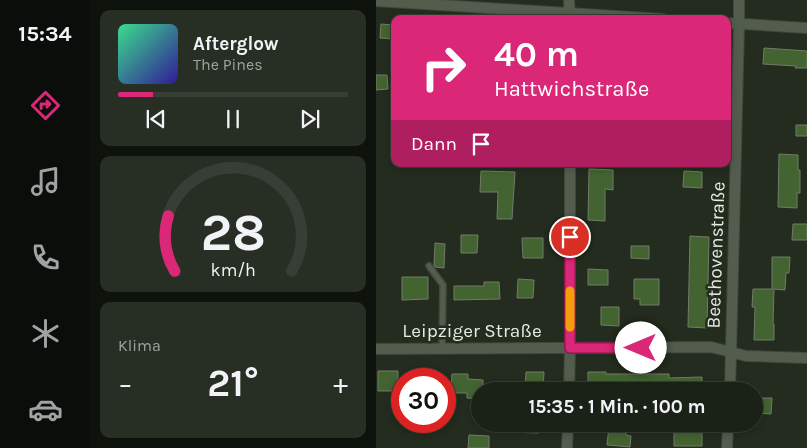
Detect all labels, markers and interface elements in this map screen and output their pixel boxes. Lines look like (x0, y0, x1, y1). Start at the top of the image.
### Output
text: 15:34 (18, 21, 72, 47)
text: Afterglow (193, 33, 279, 55)
text: 40 m (494, 34, 579, 75)
icon: right (411, 35, 476, 100)
text: The Pines (193, 55, 263, 74)
text: Hattwichstraße (494, 76, 649, 102)
icon: directions (28, 88, 63, 123)
icon: previous (142, 105, 170, 133)
icon: pause (219, 105, 247, 133)
icon: next (296, 105, 324, 133)
icon: arrive (467, 130, 495, 158)
text: Dann (411, 133, 457, 155)
icon: music (28, 164, 63, 199)
street label: Beethovenstraße (702, 181, 730, 329)
text: 28 (200, 202, 266, 263)
pin (549, 216, 591, 258)
icon: arrive (556, 223, 584, 251)
icon: phone (28, 240, 63, 275)
text: km/h (210, 260, 256, 281)
icon: climate (28, 316, 63, 351)
street label: Leipziger Straße (402, 320, 542, 342)
position arrow (614, 321, 666, 373)
text: Klima (118, 336, 161, 355)
text: 21° (207, 361, 259, 406)
text: − (118, 367, 133, 400)
text: + (333, 367, 348, 400)
speed limit sign: 30 (391, 368, 456, 433)
icon: car (28, 392, 63, 427)
text: 15:35 · 1 Min. · 100 m (528, 396, 706, 418)

